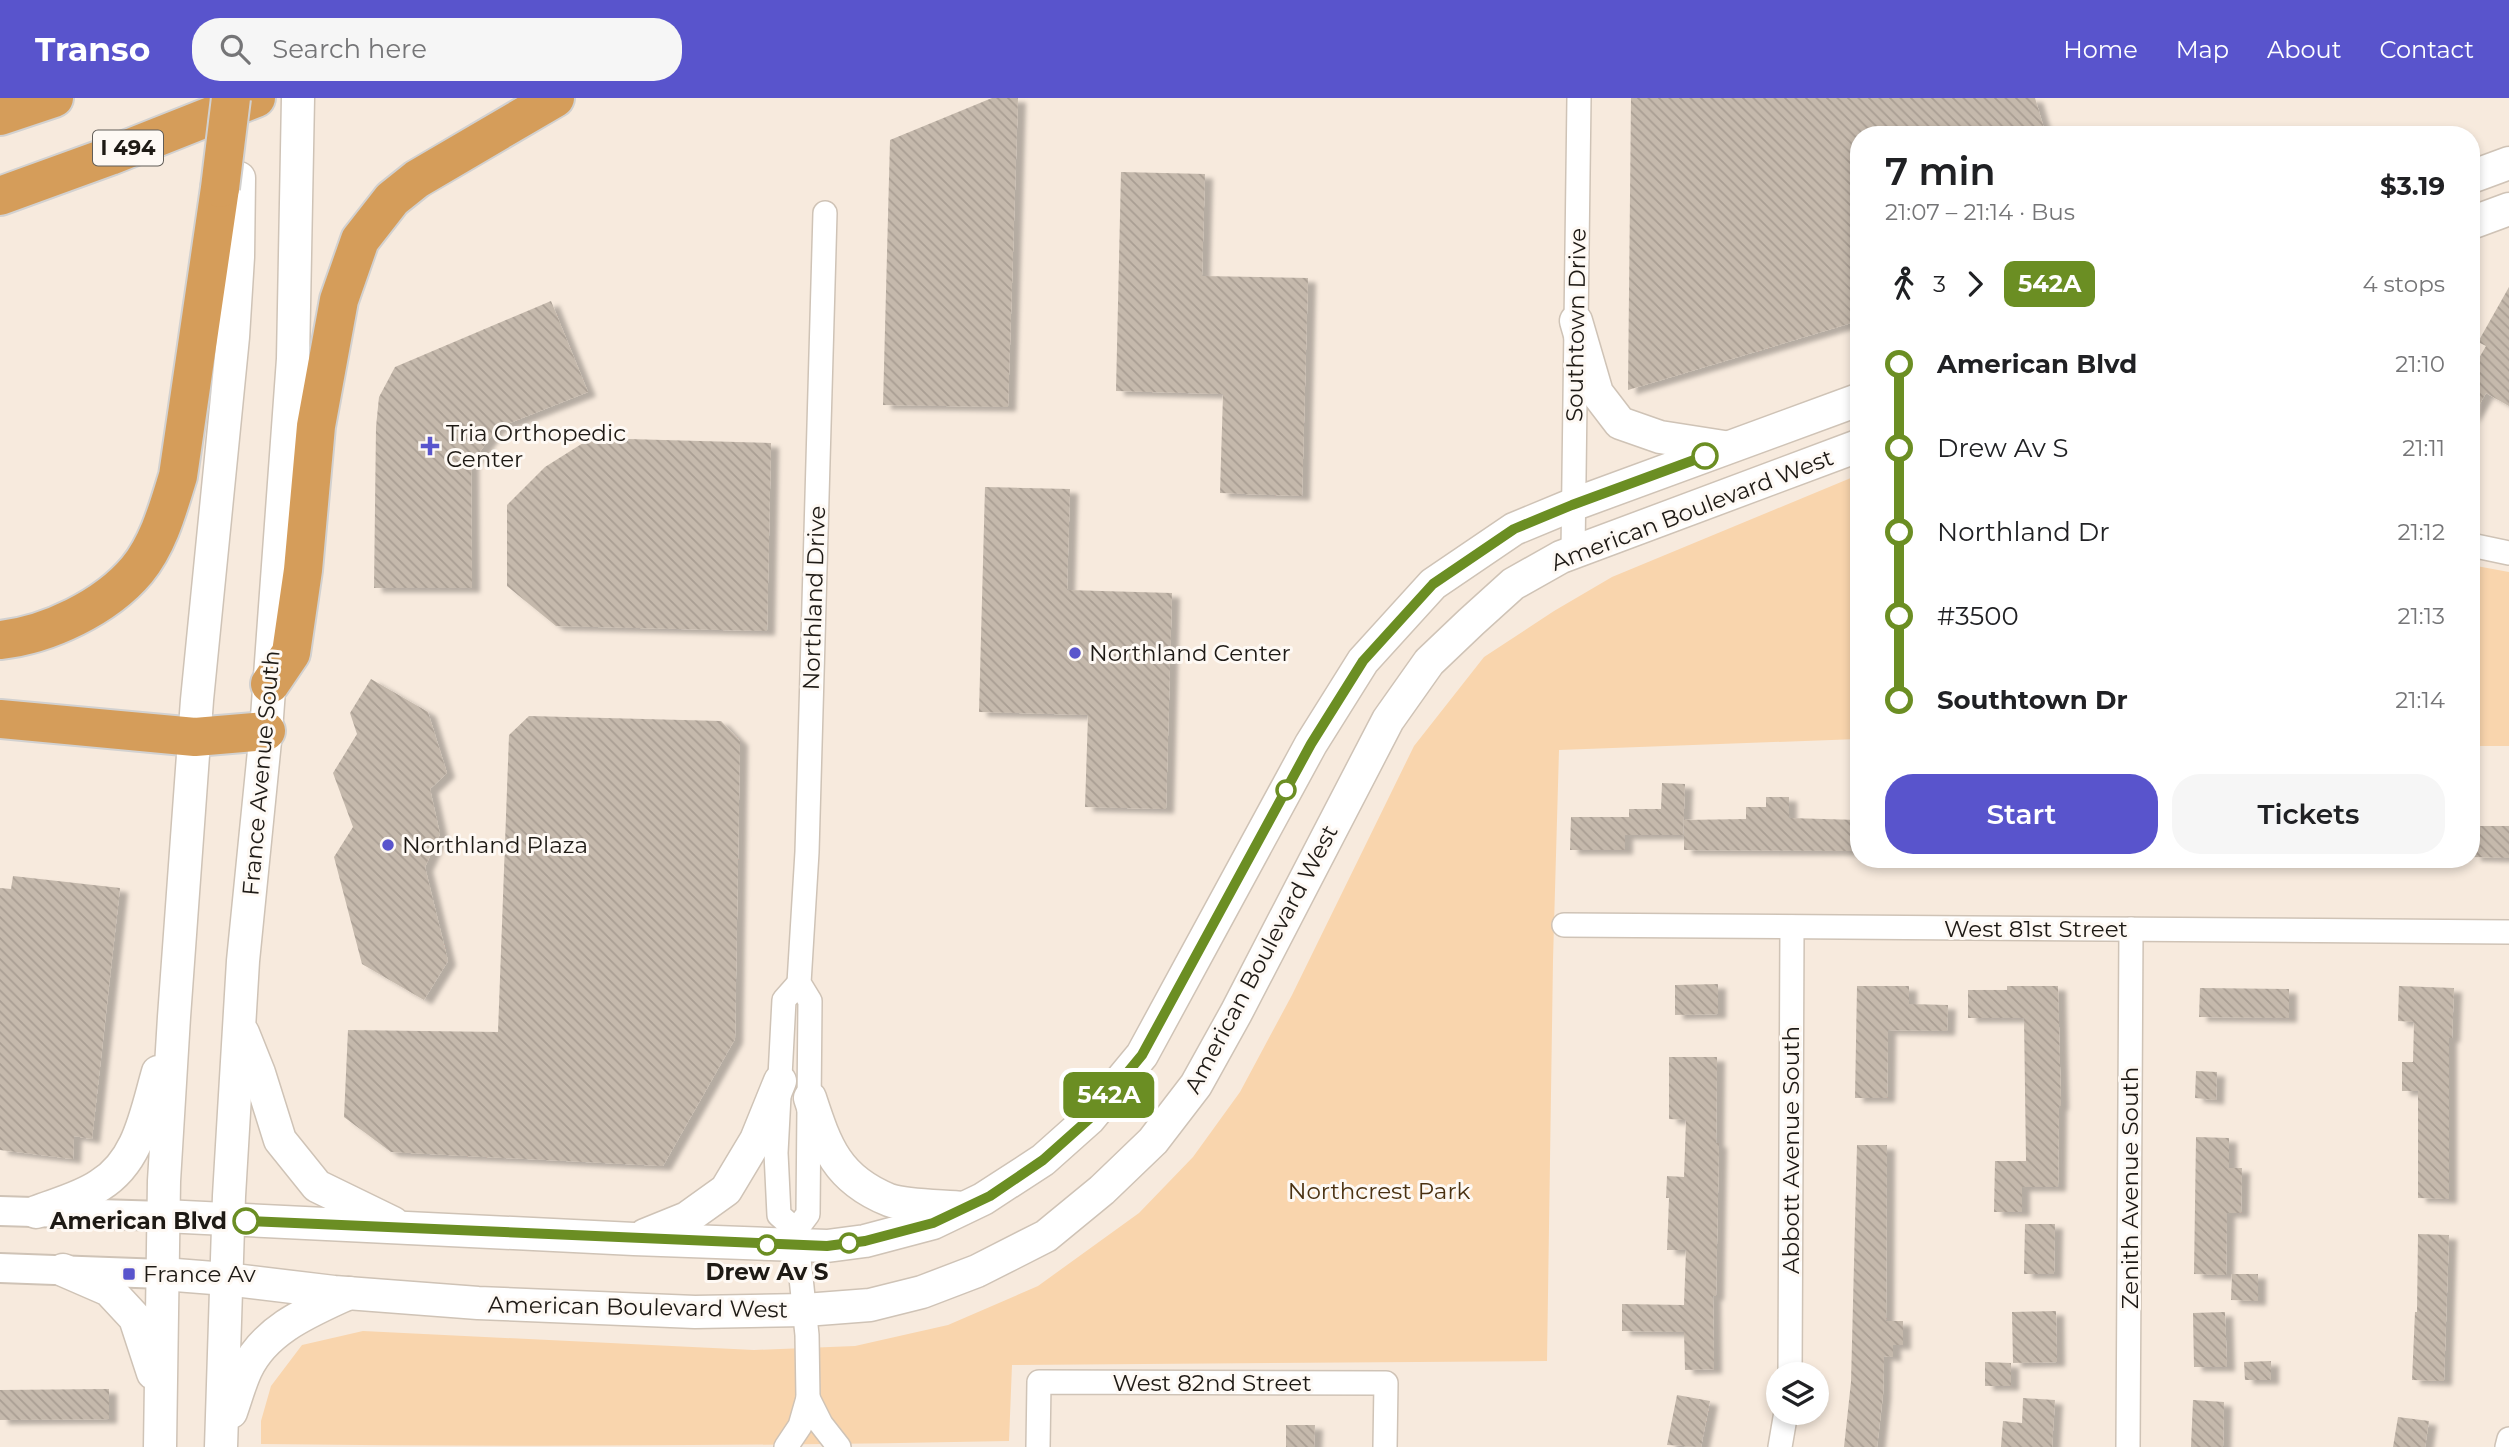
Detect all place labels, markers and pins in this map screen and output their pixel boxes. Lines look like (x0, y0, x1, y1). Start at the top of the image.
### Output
place label: Tria Orthopedic Center (446, 419, 626, 473)
marker: Tria Orthopedic Center (420, 436, 440, 456)
unlabelled marker (1692, 443, 1718, 469)
place label: Northland Center (1089, 639, 1291, 667)
marker: Northland Center (1067, 645, 1083, 661)
unlabelled marker (1276, 780, 1296, 800)
place label: Northland Plaza (402, 831, 588, 859)
marker: Northland Plaza (380, 837, 396, 853)
place label: American Blvd (49, 1207, 227, 1235)
marker: American Blvd (233, 1208, 259, 1234)
unlabelled marker (839, 1233, 859, 1253)
marker: Drew Av S (757, 1235, 777, 1255)
place label: Drew Av S (706, 1258, 829, 1286)
place label: France Av (143, 1260, 256, 1288)
marker: France Av (121, 1266, 137, 1282)

